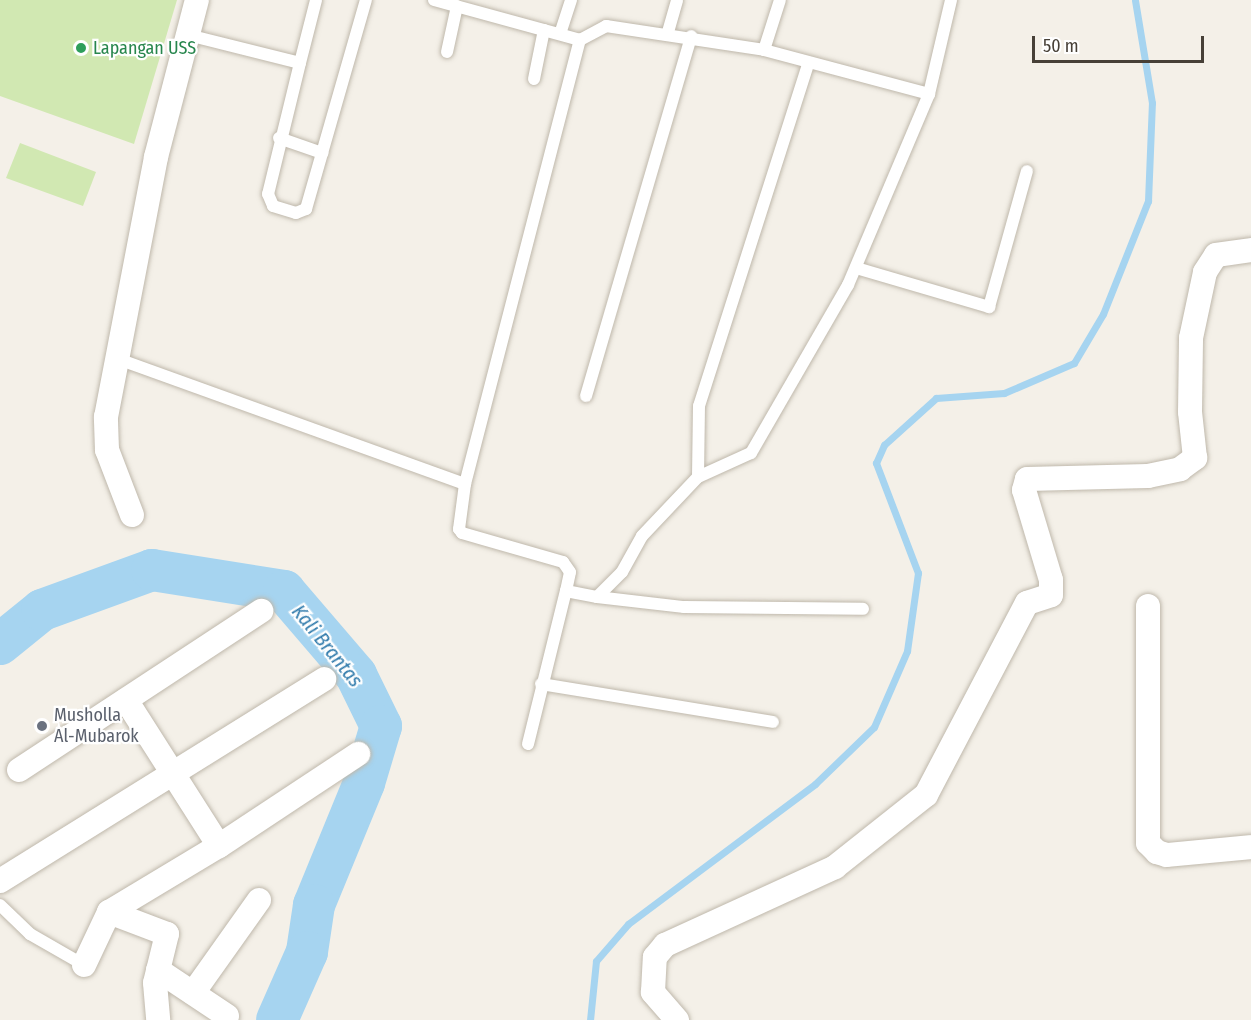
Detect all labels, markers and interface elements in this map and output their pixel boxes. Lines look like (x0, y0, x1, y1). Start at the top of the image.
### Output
scale bar (1035, 24, 1208, 62)
text: 50 m (1043, 35, 1079, 57)
place label: Lapangan USS (93, 37, 196, 59)
marker: Lapangan USS (74, 41, 88, 55)
water label: Kali Brantas (287, 600, 367, 692)
place label: Musholla Al-Mubarok (54, 705, 139, 748)
marker: Musholla Al-Mubarok (35, 719, 49, 733)

